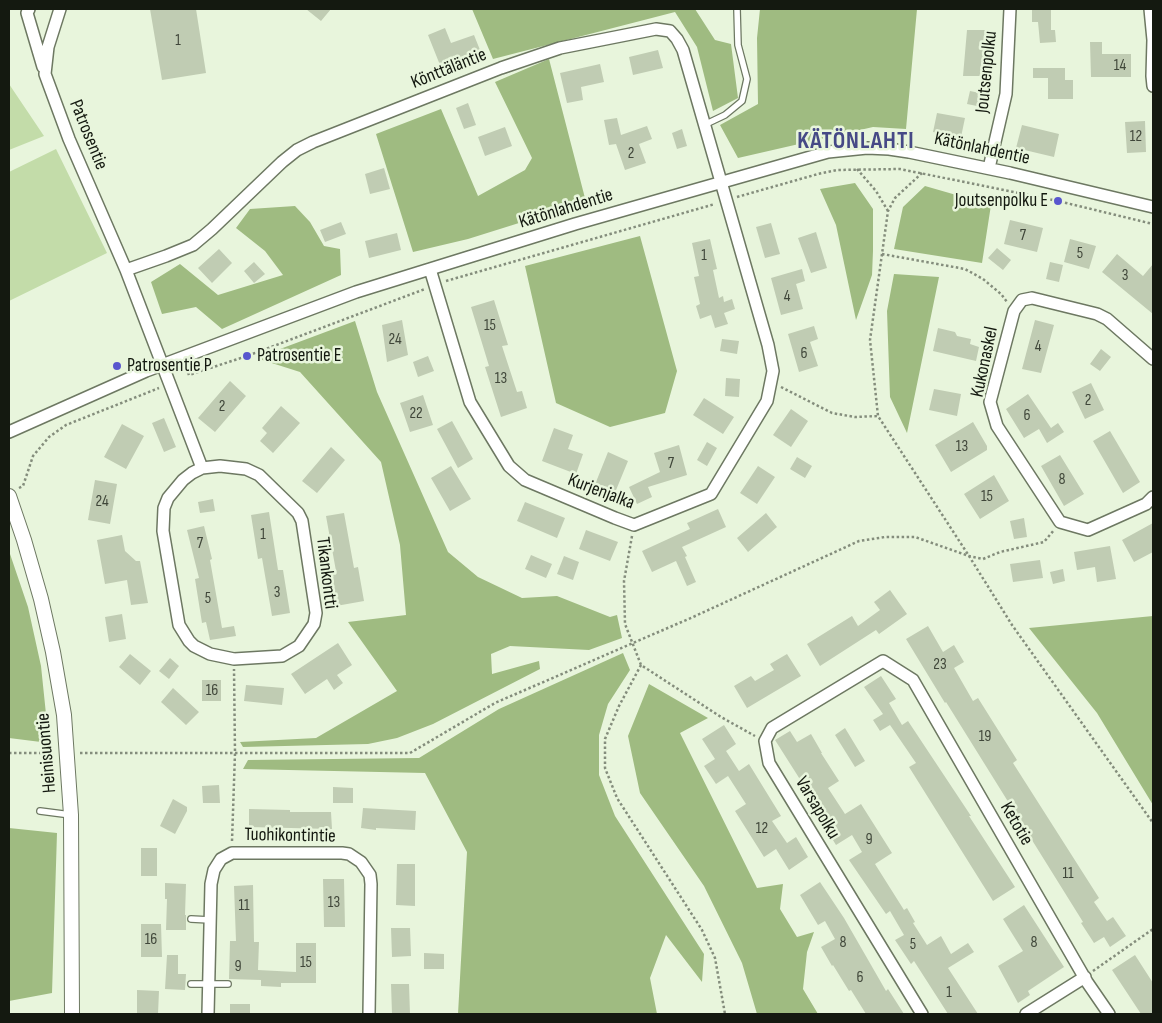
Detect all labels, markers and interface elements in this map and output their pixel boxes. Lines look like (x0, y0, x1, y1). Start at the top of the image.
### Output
street label: Joutsenpolku (971, 30, 1003, 114)
house number: 1 (175, 31, 181, 51)
street label: Könttäläntie (408, 44, 490, 94)
house number: 14 (1114, 56, 1126, 76)
street label: Patrosentie (64, 97, 112, 173)
house number: 12 (1130, 127, 1142, 147)
district label: KÄTÖNLAHTI (796, 128, 916, 156)
street label: Kätönlahdentie (932, 128, 1032, 170)
house number: 2 (628, 144, 634, 164)
street label: Kätönlahdentie (516, 184, 616, 234)
place label: Joutsenpolku E (955, 190, 1048, 212)
marker: Joutsenpolku E (1052, 195, 1064, 207)
house number: 7 (1020, 226, 1026, 246)
house number: 5 (1077, 244, 1083, 264)
house number: 1 (701, 246, 707, 266)
house number: 3 (1122, 266, 1128, 286)
house number: 4 (784, 287, 790, 307)
house number: 15 (484, 316, 496, 336)
street label: Kukonaskel (966, 325, 1004, 399)
house number: 24 (388, 330, 402, 350)
house number: 4 (1035, 337, 1041, 357)
house number: 6 (800, 344, 808, 364)
place label: Patrosentie E (257, 345, 341, 367)
marker: Patrosentie E (241, 350, 253, 362)
place label: Patrosentie P (127, 355, 212, 377)
marker: Patrosentie P (111, 360, 123, 372)
house number: 13 (495, 369, 507, 389)
house number: 2 (1085, 391, 1091, 411)
house number: 2 (219, 397, 225, 417)
house number: 22 (409, 404, 423, 424)
house number: 6 (1023, 406, 1031, 426)
house number: 13 (956, 437, 968, 457)
house number: 7 (668, 454, 674, 474)
street label: Kurjenjalka (564, 469, 638, 515)
house number: 8 (1058, 470, 1066, 490)
house number: 15 (981, 487, 993, 507)
house number: 24 (95, 492, 109, 512)
house number: 1 (260, 525, 266, 545)
house number: 7 (197, 534, 203, 554)
street label: Tikankontti (310, 536, 342, 610)
house number: 3 (274, 583, 280, 603)
house number: 5 (205, 589, 211, 609)
house number: 23 (933, 655, 947, 675)
house number: 16 (206, 681, 218, 701)
street label: Heinisuontie (32, 712, 62, 794)
house number: 19 (979, 727, 991, 747)
street label: Varsapolku (789, 773, 845, 843)
street label: Ketotie (995, 798, 1037, 850)
house number: 12 (756, 819, 768, 839)
street label: Tuohikontintie (244, 824, 336, 848)
house number: 9 (865, 830, 873, 850)
house number: 11 (1062, 864, 1074, 884)
house number: 13 (328, 893, 340, 913)
house number: 11 (238, 896, 250, 916)
house number: 16 (145, 930, 157, 950)
house number: 8 (839, 933, 847, 953)
house number: 8 (1030, 933, 1038, 953)
house number: 5 (910, 935, 916, 955)
house number: 15 (300, 953, 312, 973)
house number: 9 (234, 957, 242, 977)
house number: 6 (856, 968, 864, 988)
house number: 1 (946, 983, 952, 1003)

